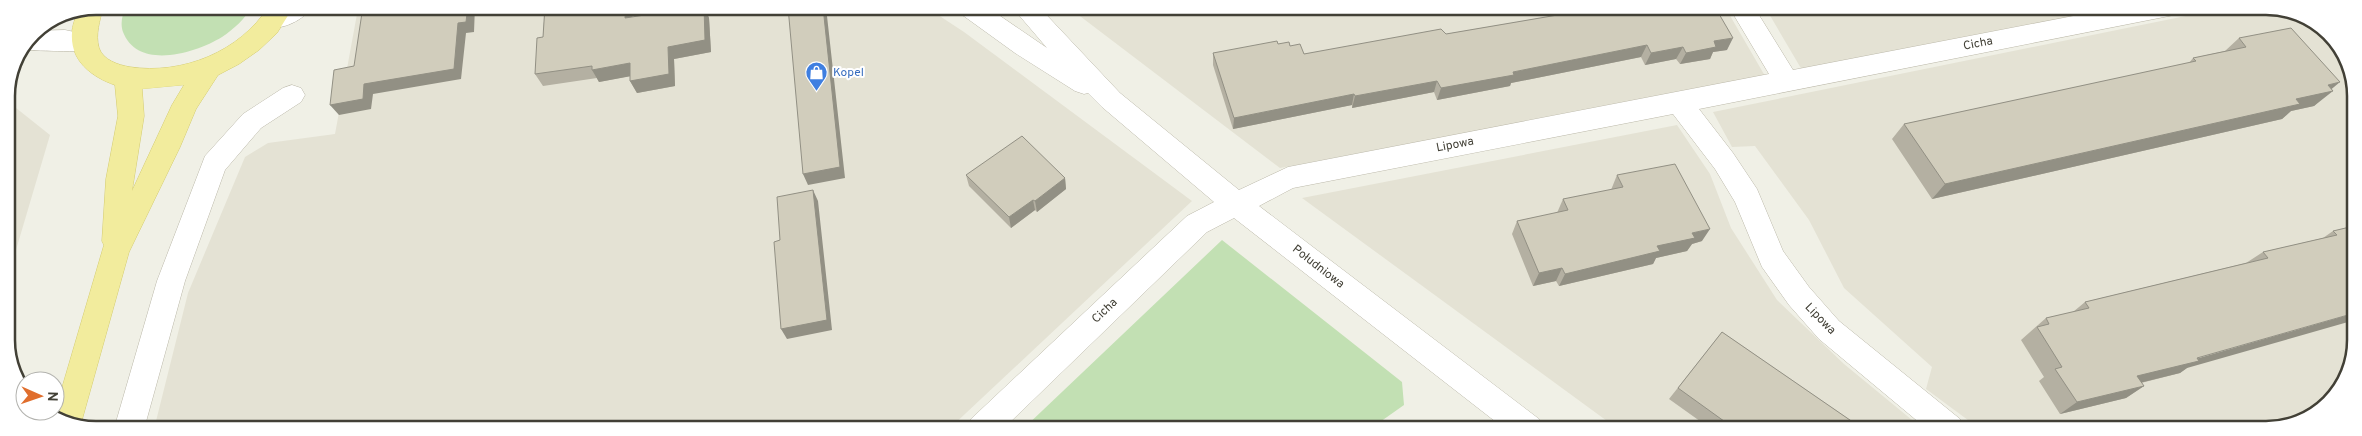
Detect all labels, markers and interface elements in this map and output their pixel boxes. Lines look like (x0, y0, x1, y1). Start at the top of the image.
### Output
street label: Cicha (1962, 33, 1994, 55)
shop icon: Kopel (805, 61, 829, 92)
place label: Kopel (833, 65, 864, 81)
street label: Lipowa (1435, 134, 1475, 156)
street label: Południowa (1289, 242, 1347, 292)
street label: Cicha (1089, 295, 1121, 327)
street label: Lipowa (1801, 300, 1839, 338)
north arrow (15, 371, 65, 421)
text: N (43, 391, 60, 402)

